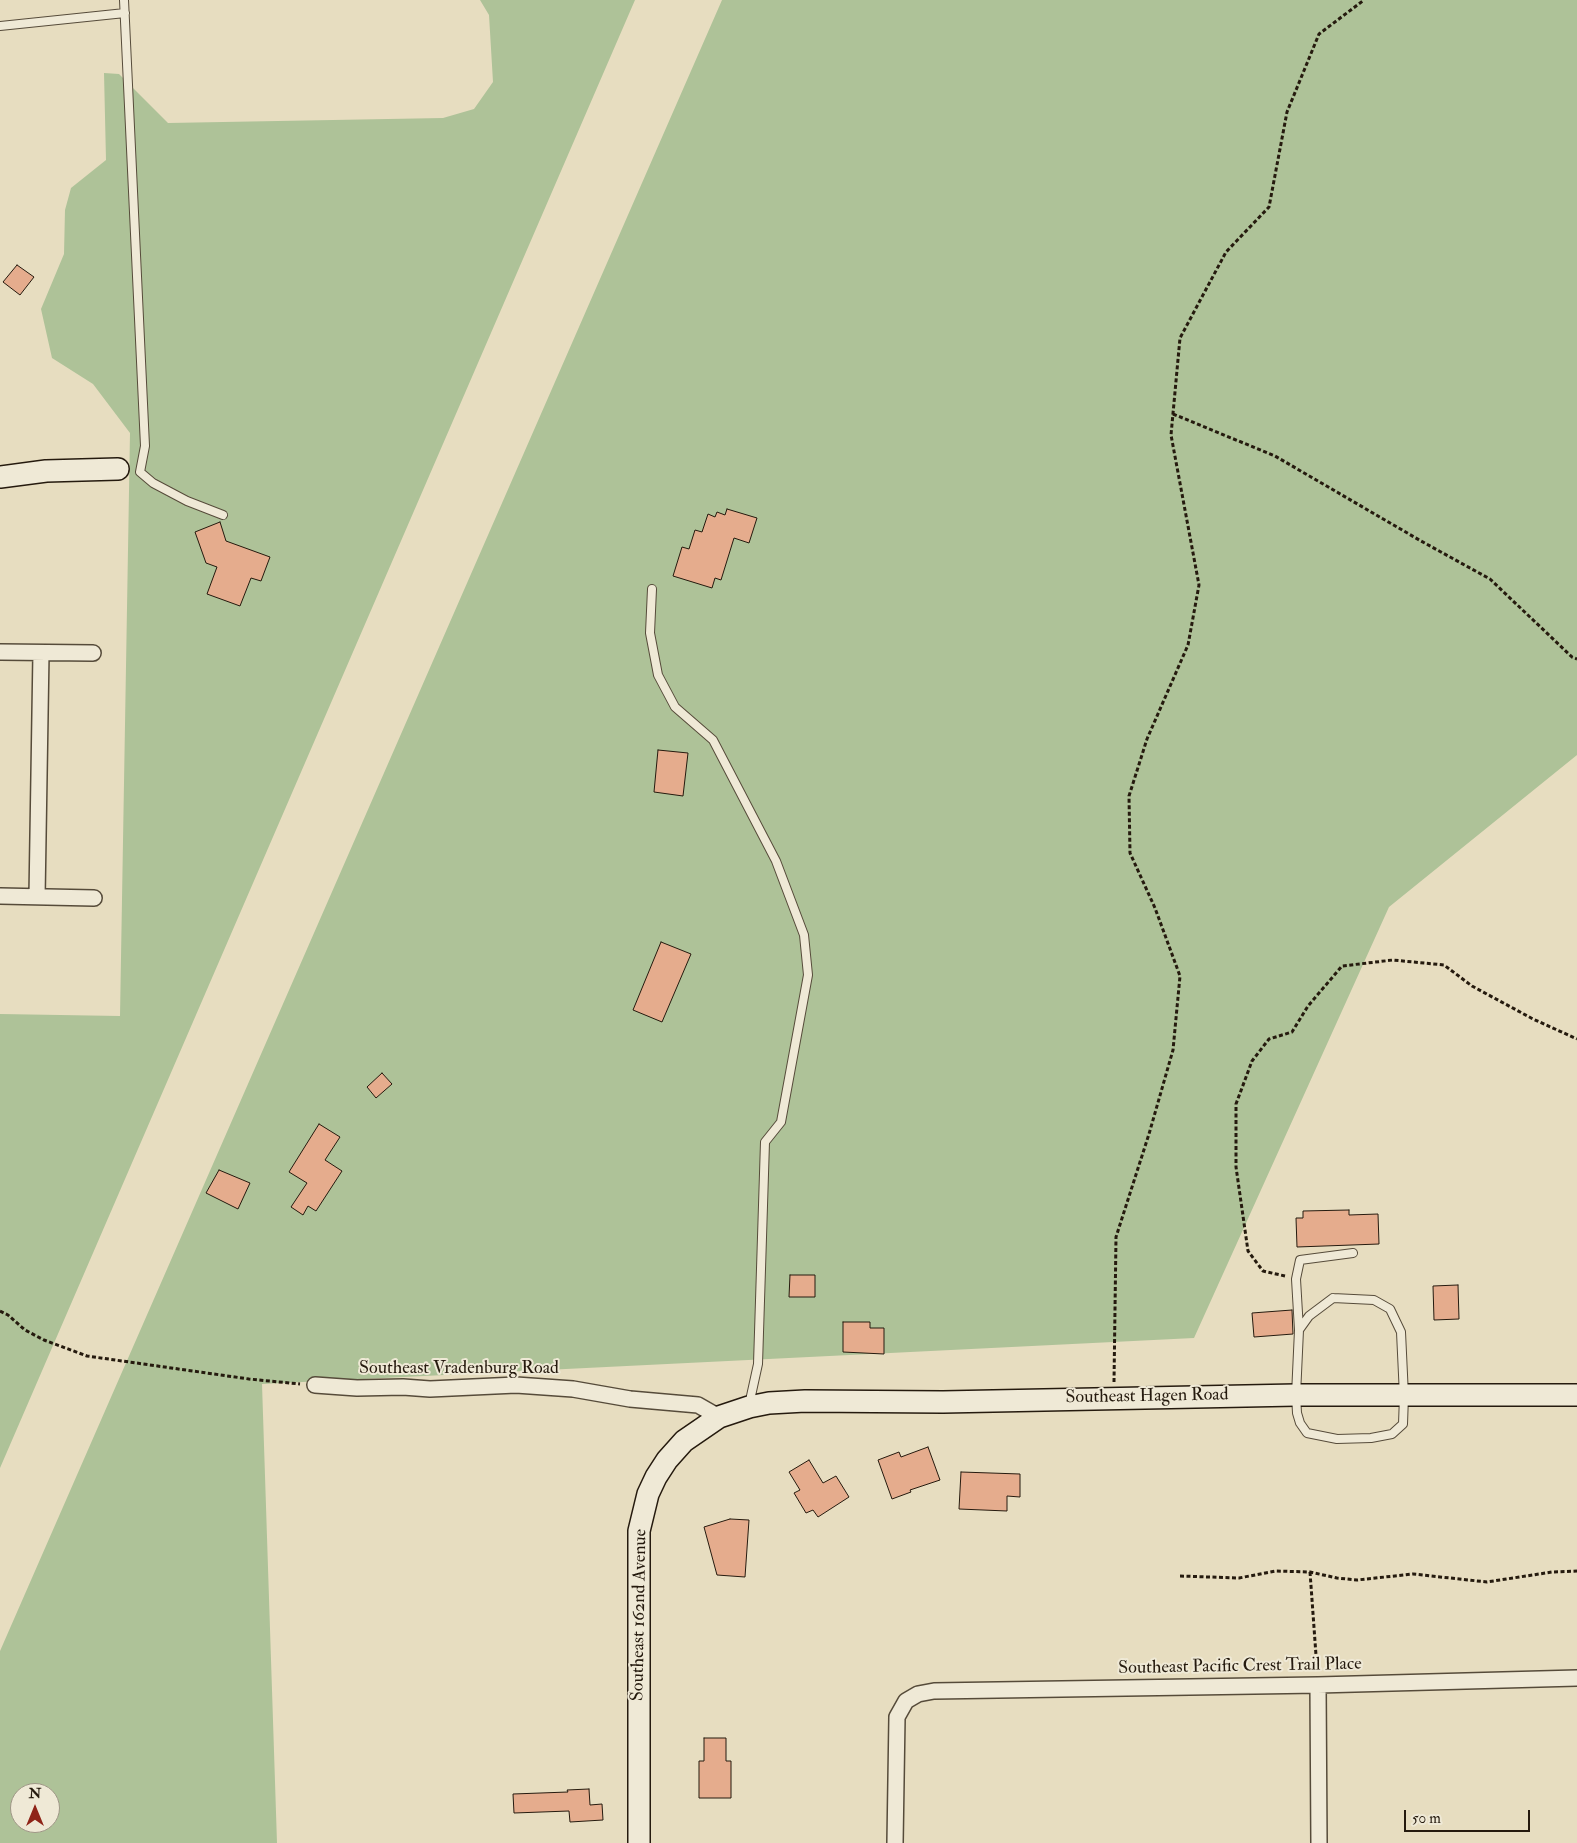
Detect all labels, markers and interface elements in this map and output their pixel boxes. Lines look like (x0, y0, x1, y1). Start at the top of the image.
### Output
street label: Southeast Vradenburg Road (359, 1358, 559, 1380)
street label: Southeast Hagen Road (1065, 1385, 1229, 1409)
street label: Southeast 162nd Avenue (628, 1529, 652, 1701)
street label: Southeast Pacific Crest Trail Place (1118, 1654, 1362, 1680)
north arrow (10, 1783, 60, 1833)
text: N (29, 1785, 41, 1802)
scale bar (1407, 1800, 1533, 1832)
text: 50 m (1412, 1809, 1441, 1828)

